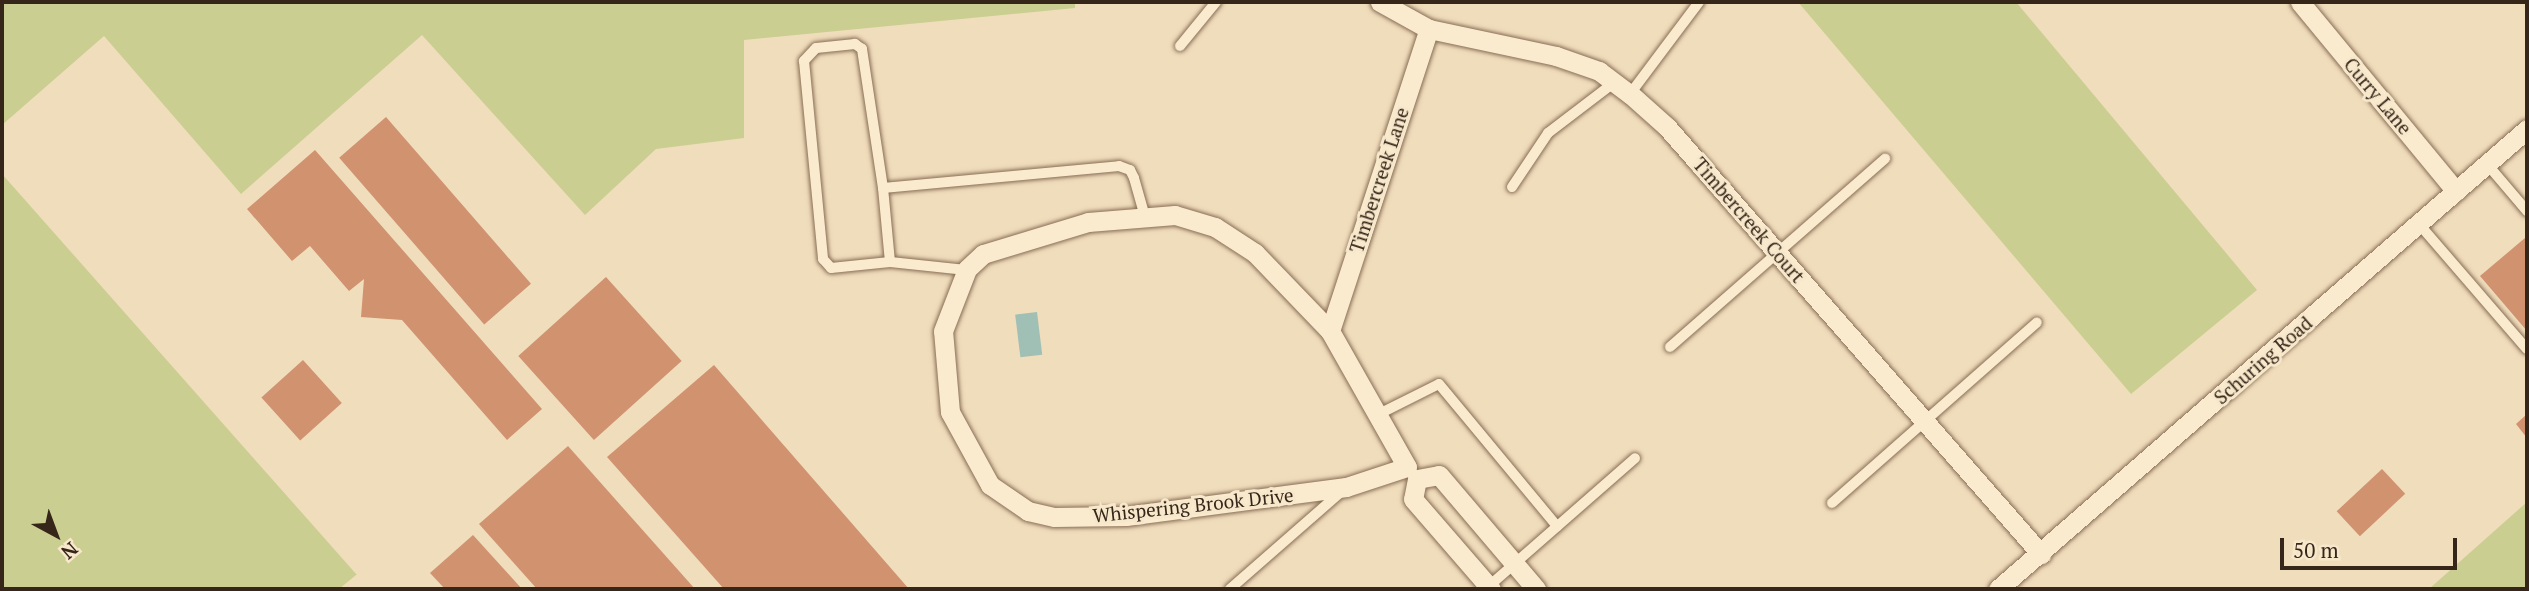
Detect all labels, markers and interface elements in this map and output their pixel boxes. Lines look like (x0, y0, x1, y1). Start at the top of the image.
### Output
street label: Curry Lane (2339, 53, 2417, 139)
street label: Timbercreek Lane (1345, 104, 1413, 256)
street label: Timbercreek Court (1688, 153, 1810, 287)
street label: Schuring Road (2209, 311, 2317, 409)
street label: Whispering Brook Drive (1091, 483, 1295, 527)
north arrow (21, 500, 91, 570)
scale bar (2284, 524, 2461, 568)
text: 50 m (2293, 536, 2339, 564)
text: N (56, 537, 84, 565)

